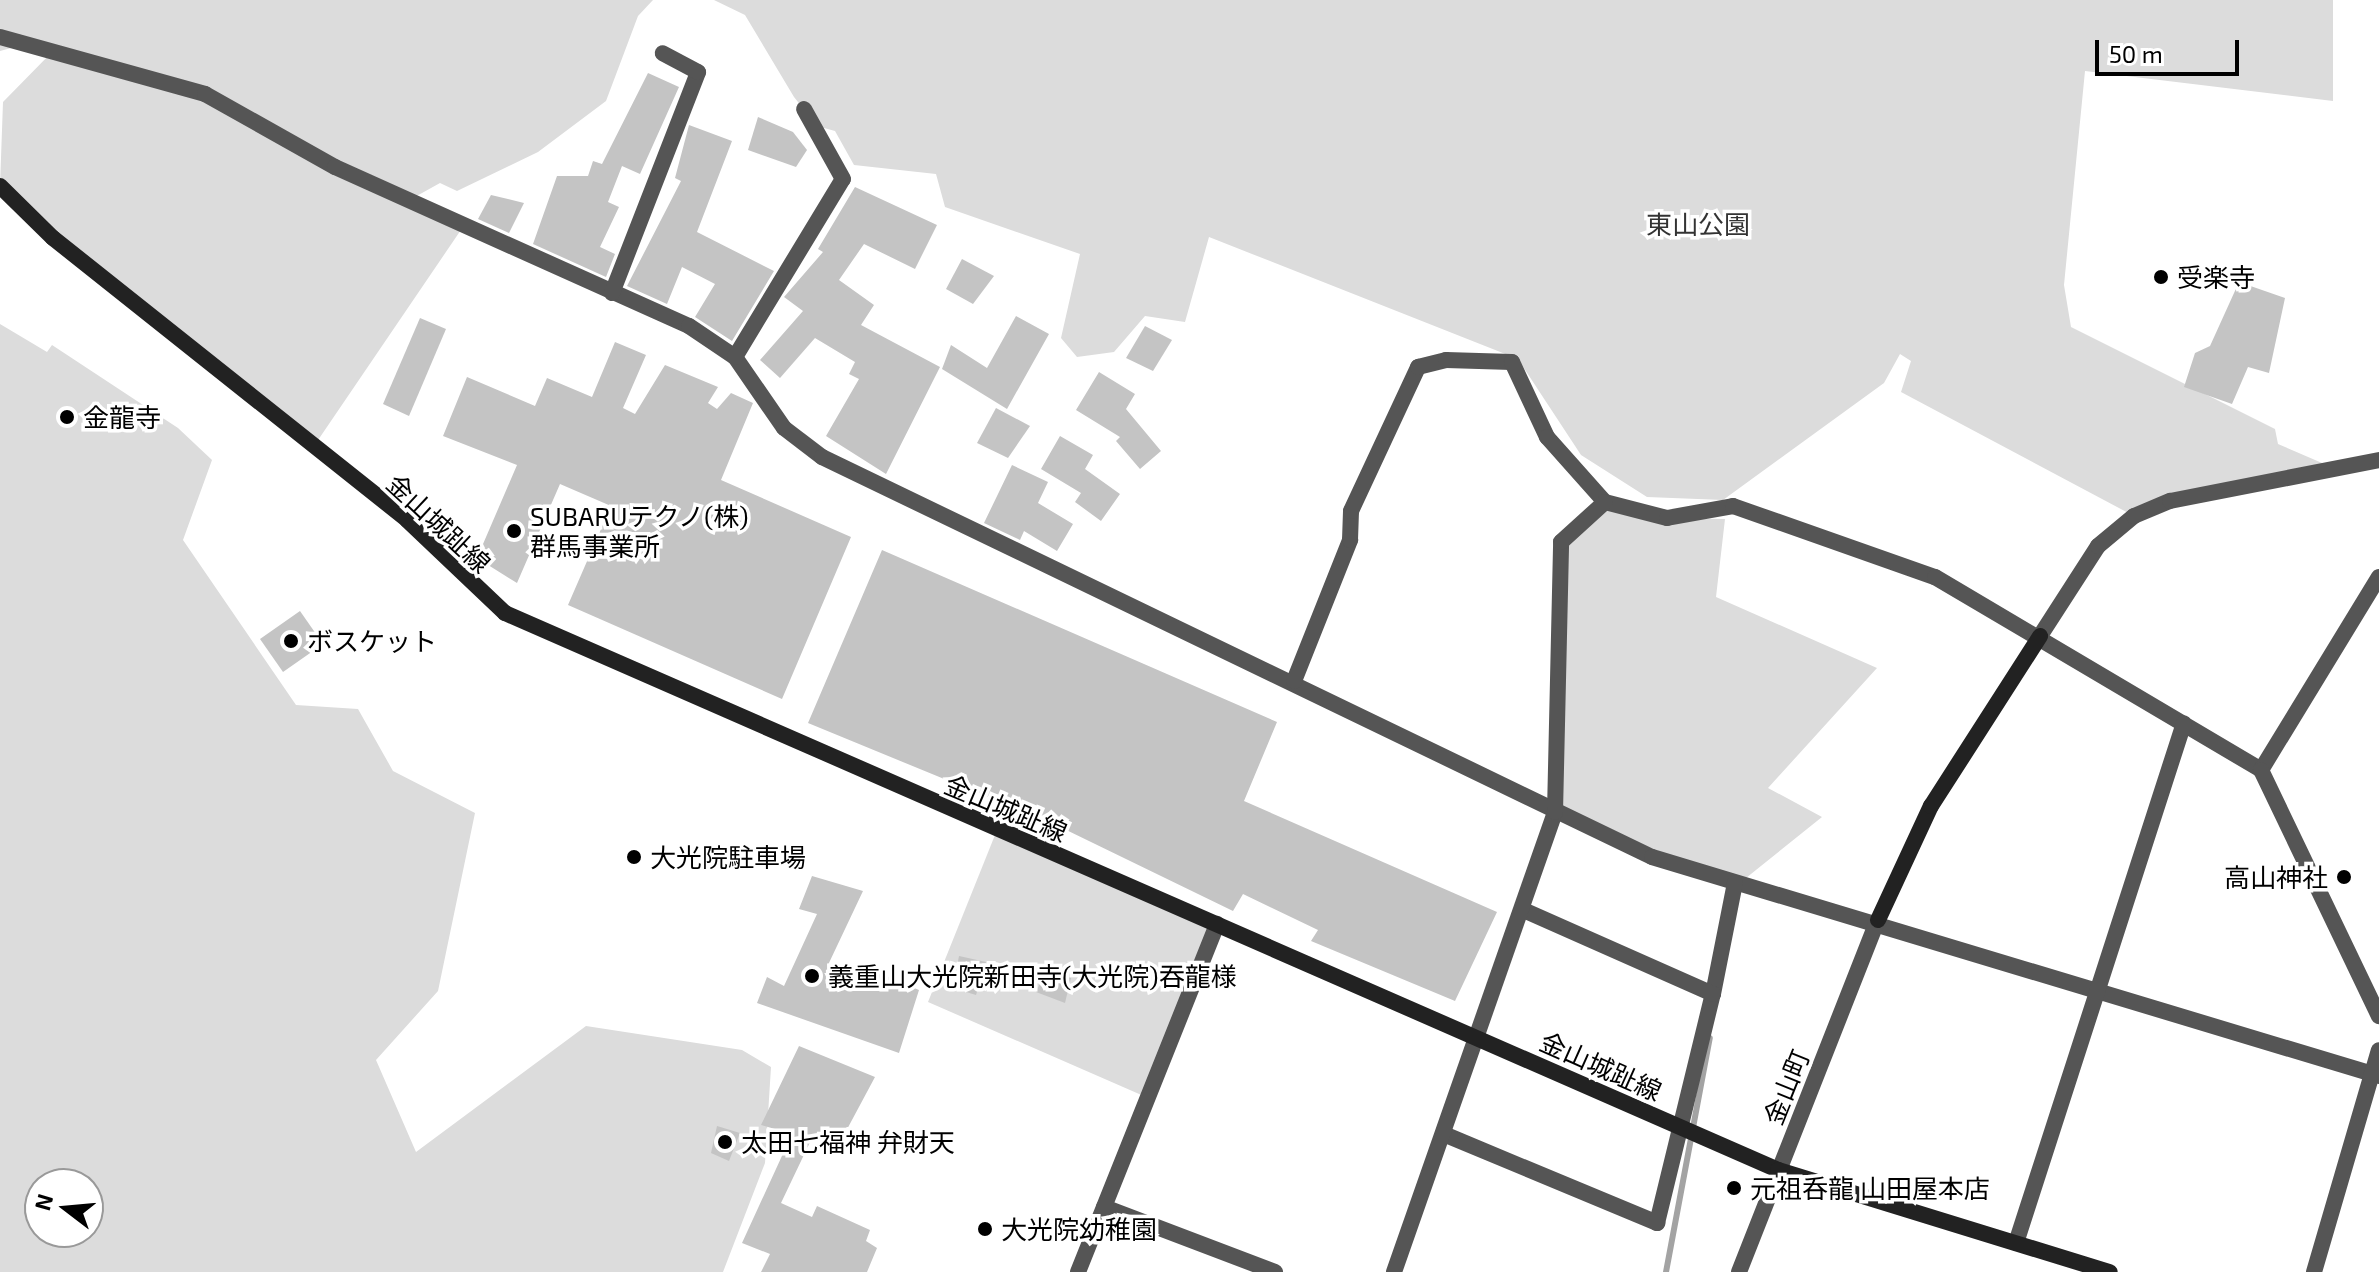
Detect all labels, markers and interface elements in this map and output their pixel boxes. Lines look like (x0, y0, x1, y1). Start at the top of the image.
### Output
scale bar (2099, 24, 2243, 74)
text: 50 m (2109, 39, 2163, 68)
park label: 東山公園 (1646, 208, 1750, 240)
place label: 受楽寺 (2177, 261, 2255, 293)
marker: 受楽寺 (2152, 268, 2170, 286)
place label: 金龍寺 (83, 401, 161, 433)
marker: 金龍寺 (58, 408, 76, 426)
street label: 金山城趾線 (381, 467, 497, 579)
place label: SUBARUテクノ(株) 群馬事業所 (530, 500, 750, 562)
marker: SUBARUテクノ(株) 群馬事業所 (505, 522, 523, 540)
place label: ボスケット (307, 625, 437, 657)
marker: ボスケット (282, 632, 300, 650)
street label: 金山城趾線 (940, 768, 1072, 848)
place label: 大光院駐車場 (650, 841, 806, 873)
marker: 大光院駐車場 (625, 848, 643, 866)
place label: 高山神社 (2224, 861, 2328, 893)
marker: 高山神社 (2335, 868, 2353, 886)
place label: 義重山大光院新田寺(大光院)吞龍様 (828, 960, 1237, 992)
marker: 義重山大光院新田寺(大光院)吞龍様 (803, 967, 821, 985)
street label: 金山城趾線 (1535, 1025, 1667, 1107)
street label: 金山町 (1757, 1045, 1815, 1129)
place label: 太田七福神 弁財天 (741, 1126, 955, 1158)
marker: 太田七福神 弁財天 (716, 1133, 734, 1151)
north arrow (24, 1168, 104, 1248)
place label: 元祖呑龍 山田屋本店 (1750, 1172, 1990, 1204)
marker: 元祖呑龍 山田屋本店 (1725, 1179, 1743, 1197)
text: N (28, 1191, 58, 1213)
place label: 大光院幼稚園 (1001, 1213, 1157, 1245)
marker: 大光院幼稚園 (976, 1220, 994, 1238)

